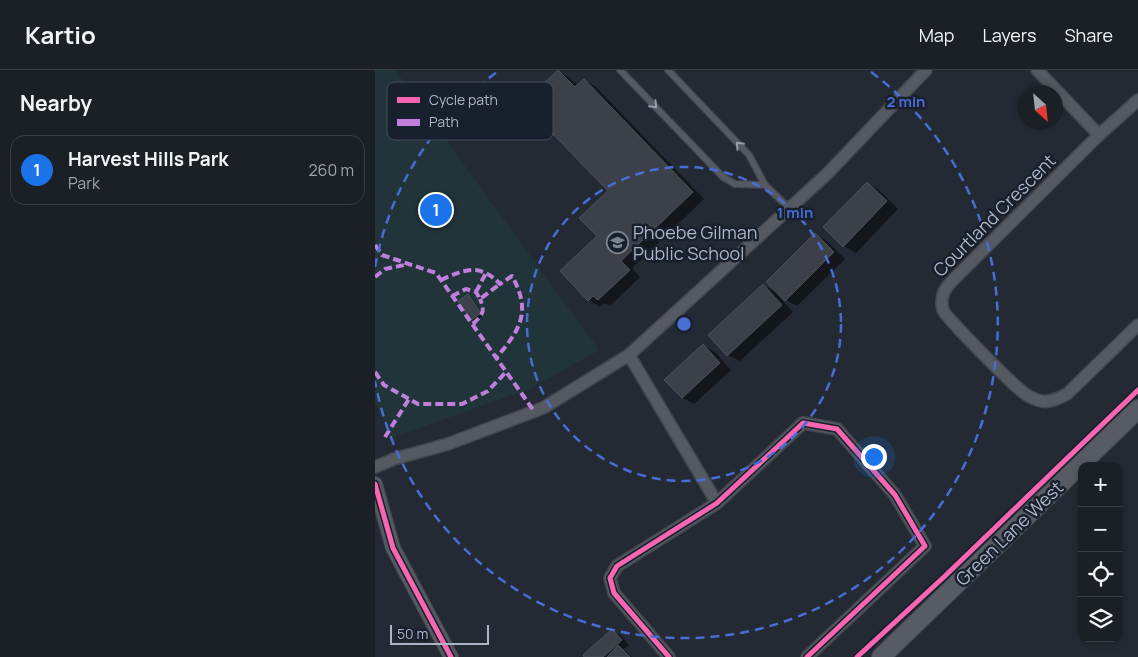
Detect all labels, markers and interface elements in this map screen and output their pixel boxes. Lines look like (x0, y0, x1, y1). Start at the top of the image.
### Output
text: Kartio (25, 18, 96, 51)
text: Map (919, 23, 954, 47)
text: Layers (982, 23, 1036, 47)
text: Share (1064, 23, 1113, 47)
legend (387, 82, 553, 140)
north arrow (1018, 85, 1063, 130)
text: Nearby (20, 89, 92, 117)
text: Cycle path (429, 90, 498, 109)
text: 2 min (886, 91, 926, 112)
one-way arrow (648, 99, 657, 108)
text: Path (429, 112, 459, 131)
one-way arrow (736, 141, 745, 150)
text: Harvest Hills Park (68, 146, 229, 172)
street label: Courtland Crescent (928, 149, 1060, 281)
text: 1 (33, 159, 41, 181)
text: 260 m (308, 159, 354, 181)
text: Park (68, 172, 100, 194)
pin: 1 (420, 191, 452, 229)
text: 1 min (777, 202, 813, 223)
place label: Phoebe Gilman Public School (633, 220, 758, 265)
school or university icon: Phoebe Gilman Public School (605, 230, 629, 254)
centre of rings (675, 315, 693, 333)
your location (861, 444, 887, 470)
map controls (1078, 462, 1123, 642)
button: + (1078, 462, 1123, 507)
street label: Green Lane West (950, 475, 1068, 591)
button: − (1078, 507, 1123, 552)
button: locate (1078, 552, 1123, 597)
button: layers (1078, 597, 1123, 642)
scale bar (390, 622, 489, 645)
text: 50 m (397, 624, 428, 643)

